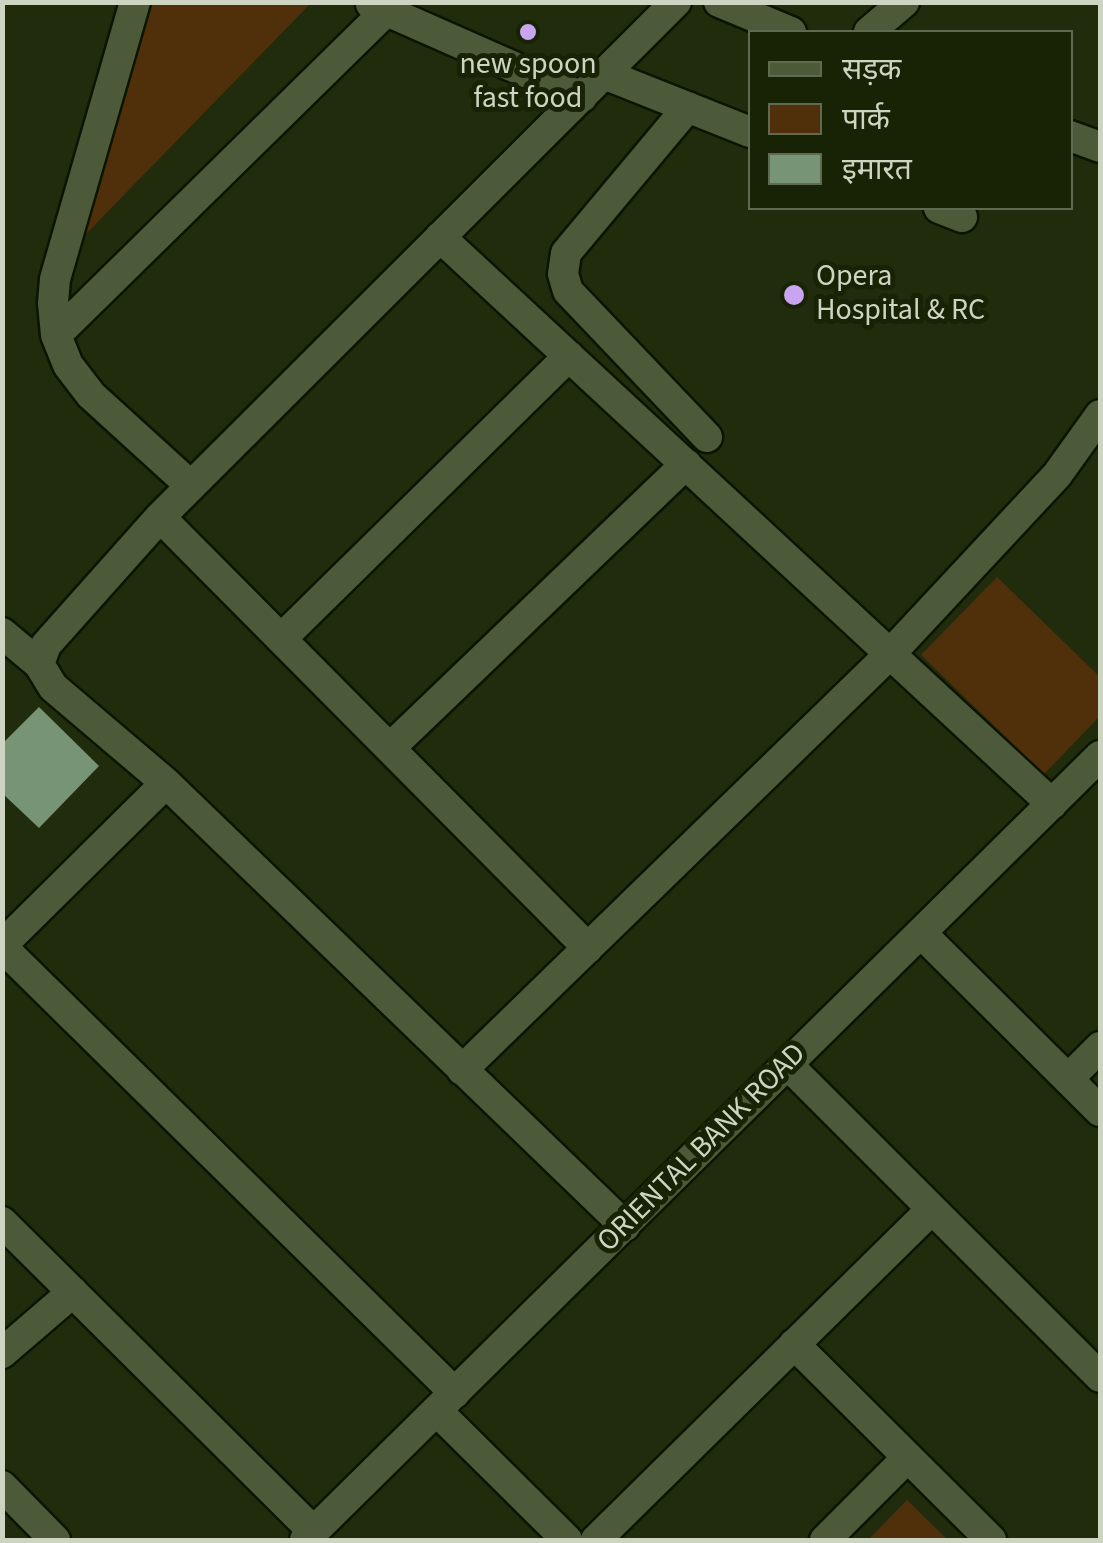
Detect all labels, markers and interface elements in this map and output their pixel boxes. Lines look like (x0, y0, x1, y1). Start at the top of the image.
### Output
marker: new spoon fast food (517, 21, 539, 43)
legend (748, 30, 1073, 210)
place label: new spoon fast food (459, 48, 597, 118)
text: सड़क (842, 48, 901, 91)
text: पार्क (842, 98, 890, 141)
text: इमारत (842, 148, 912, 191)
place label: Opera Hospital & RC (816, 260, 985, 330)
marker: Opera Hospital & RC (781, 282, 807, 308)
street label: ORIENTAL BANK ROAD (591, 1037, 815, 1261)

